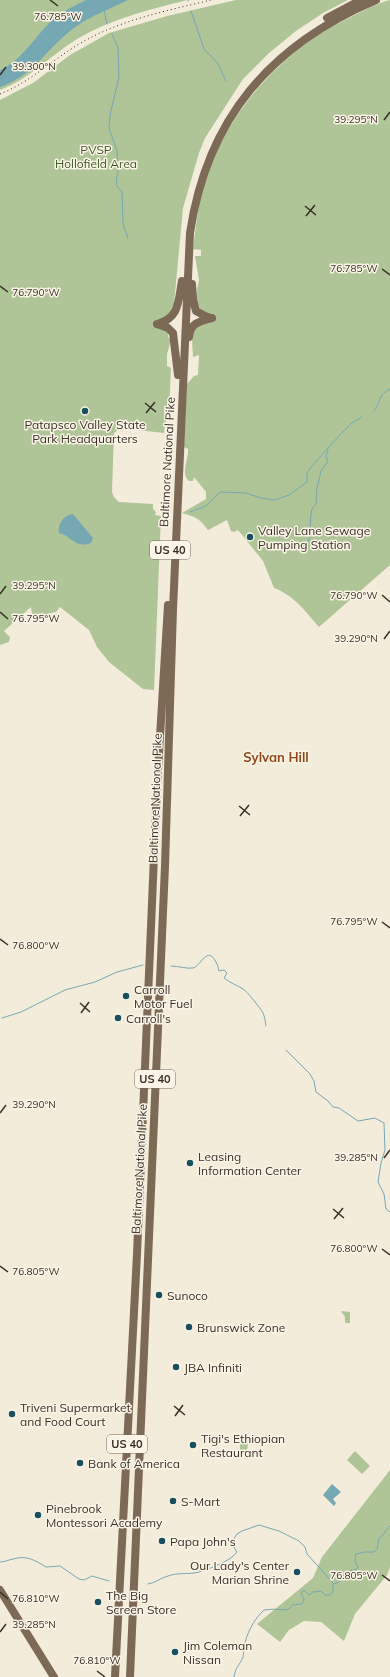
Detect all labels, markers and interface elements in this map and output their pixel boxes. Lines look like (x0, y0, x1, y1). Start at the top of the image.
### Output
text: 76.785°W (34, 10, 82, 23)
text: 39.300°N (12, 60, 56, 73)
text: 39.295°N (334, 113, 378, 126)
park label: PVSP Hollofield Area (55, 142, 137, 171)
text: 76.785°W (330, 262, 378, 275)
text: 76.790°W (12, 286, 60, 299)
street label: Baltimore National Pike (156, 397, 178, 527)
marker: Patapsco Valley State Park Headquarters (80, 406, 90, 416)
place label: Patapsco Valley State Park Headquarters (24, 417, 146, 446)
place label: Valley Lane Sewage Pumping Station (258, 523, 370, 552)
marker: Valley Lane Sewage Pumping Station (245, 532, 255, 542)
road number: US 40 (150, 541, 190, 559)
text: 39.295°N (12, 579, 56, 592)
text: 76.790°W (330, 589, 378, 602)
text: 76.795°W (12, 612, 60, 625)
text: 39.290°N (334, 632, 378, 645)
street label: Baltimore National Pike (145, 733, 165, 863)
district label: Sylvan Hill (243, 749, 309, 766)
text: 76.795°W (330, 915, 378, 928)
text: 76.800°W (12, 939, 60, 952)
place label: Carroll Motor Fuel (134, 982, 192, 1011)
marker: Carroll Motor Fuel (121, 991, 131, 1001)
place label: Carroll's (126, 1011, 171, 1026)
marker: Carroll's (113, 1013, 123, 1023)
road number: US 40 (135, 1070, 175, 1088)
text: 39.290°N (12, 1098, 56, 1111)
street label: Baltimore National Pike (128, 1104, 150, 1234)
place label: Leasing Information Center (198, 1149, 302, 1178)
text: 39.285°N (334, 1151, 378, 1164)
marker: Leasing Information Center (185, 1158, 195, 1168)
text: 76.800°W (330, 1242, 378, 1255)
text: 76.805°W (12, 1265, 60, 1278)
place label: Sunoco (167, 1288, 208, 1303)
marker: Sunoco (154, 1290, 164, 1300)
place label: Brunswick Zone (197, 1320, 285, 1335)
marker: Brunswick Zone (184, 1322, 194, 1332)
place label: JBA Infiniti (184, 1360, 242, 1375)
marker: JBA Infiniti (171, 1362, 181, 1372)
place label: Triveni Supermarket and Food Court (20, 1400, 131, 1429)
marker: Triveni Supermarket and Food Court (7, 1409, 17, 1419)
place label: Tigi's Ethiopian Restaurant (201, 1431, 285, 1460)
road number: US 40 (107, 1435, 147, 1453)
marker: Tigi's Ethiopian Restaurant (188, 1440, 198, 1450)
place label: Bank of America (88, 1456, 180, 1471)
marker: Bank of America (75, 1458, 85, 1468)
place label: S-Mart (181, 1494, 220, 1509)
marker: S-Mart (168, 1496, 178, 1506)
place label: Pinebrook Montessori Academy (46, 1501, 163, 1530)
marker: Pinebrook Montessori Academy (33, 1510, 43, 1520)
place label: Papa John's (170, 1534, 236, 1549)
marker: Papa John's (157, 1536, 167, 1546)
place label: Our Lady's Center Marian Shrine (190, 1558, 290, 1587)
marker: Our Lady's Center Marian Shrine (292, 1567, 302, 1577)
text: 76.805°W (330, 1569, 378, 1582)
place label: The Big Screen Store (106, 1588, 176, 1617)
text: 76.810°W (12, 1592, 60, 1605)
marker: The Big Screen Store (93, 1597, 103, 1607)
text: 39.285°N (12, 1618, 56, 1631)
place label: Jim Coleman Nissan (183, 1638, 252, 1667)
marker: Jim Coleman Nissan (170, 1647, 180, 1657)
text: 76.810°W (73, 1654, 121, 1667)

